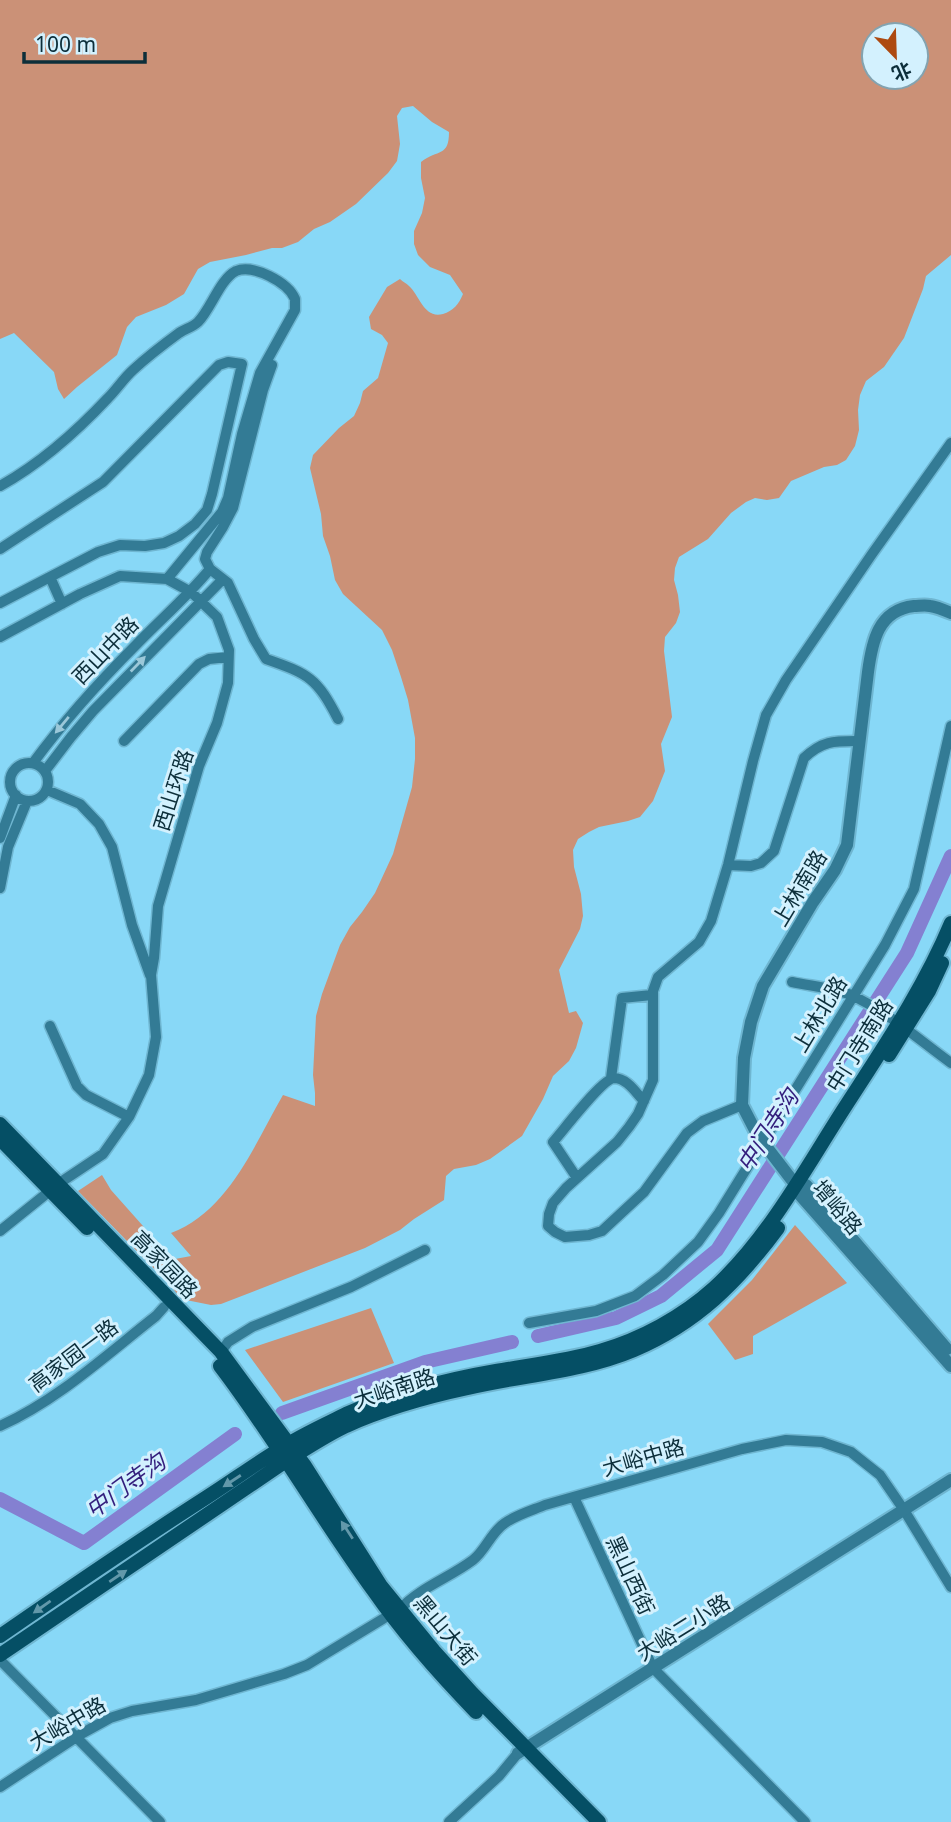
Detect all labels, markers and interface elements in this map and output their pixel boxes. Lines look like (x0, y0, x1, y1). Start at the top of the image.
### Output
scale bar (24, 21, 145, 65)
north arrow (860, 21, 930, 91)
text: 100 m (35, 30, 96, 58)
text: 北 (888, 56, 915, 87)
street label: 西山中路 (66, 610, 144, 690)
one-way arrow (130, 656, 147, 673)
one-way arrow (54, 716, 70, 734)
street label: 西山环路 (147, 746, 199, 834)
street label: 上林南路 (765, 845, 833, 931)
street label: 上林北路 (785, 971, 853, 1057)
street label: 中门寺南路 (819, 993, 899, 1097)
water label: 中门寺沟 (729, 1080, 807, 1177)
street label: 增峪路 (807, 1174, 869, 1240)
street label: 高家园路 (126, 1224, 204, 1304)
street label: 高家园一路 (23, 1312, 123, 1398)
street label: 大峪南路 (350, 1362, 438, 1414)
street label: 大峪中路 (599, 1432, 687, 1482)
water label: 中门寺沟 (78, 1443, 174, 1525)
one-way arrow (223, 1474, 241, 1488)
one-way arrow (340, 1521, 354, 1539)
street label: 黑山西街 (601, 1531, 661, 1619)
one-way arrow (108, 1569, 127, 1582)
street label: 大峪二小路 (631, 1587, 735, 1667)
street label: 黑山大街 (408, 1589, 484, 1671)
one-way arrow (33, 1600, 51, 1614)
street label: 大峪中路 (24, 1690, 110, 1756)

